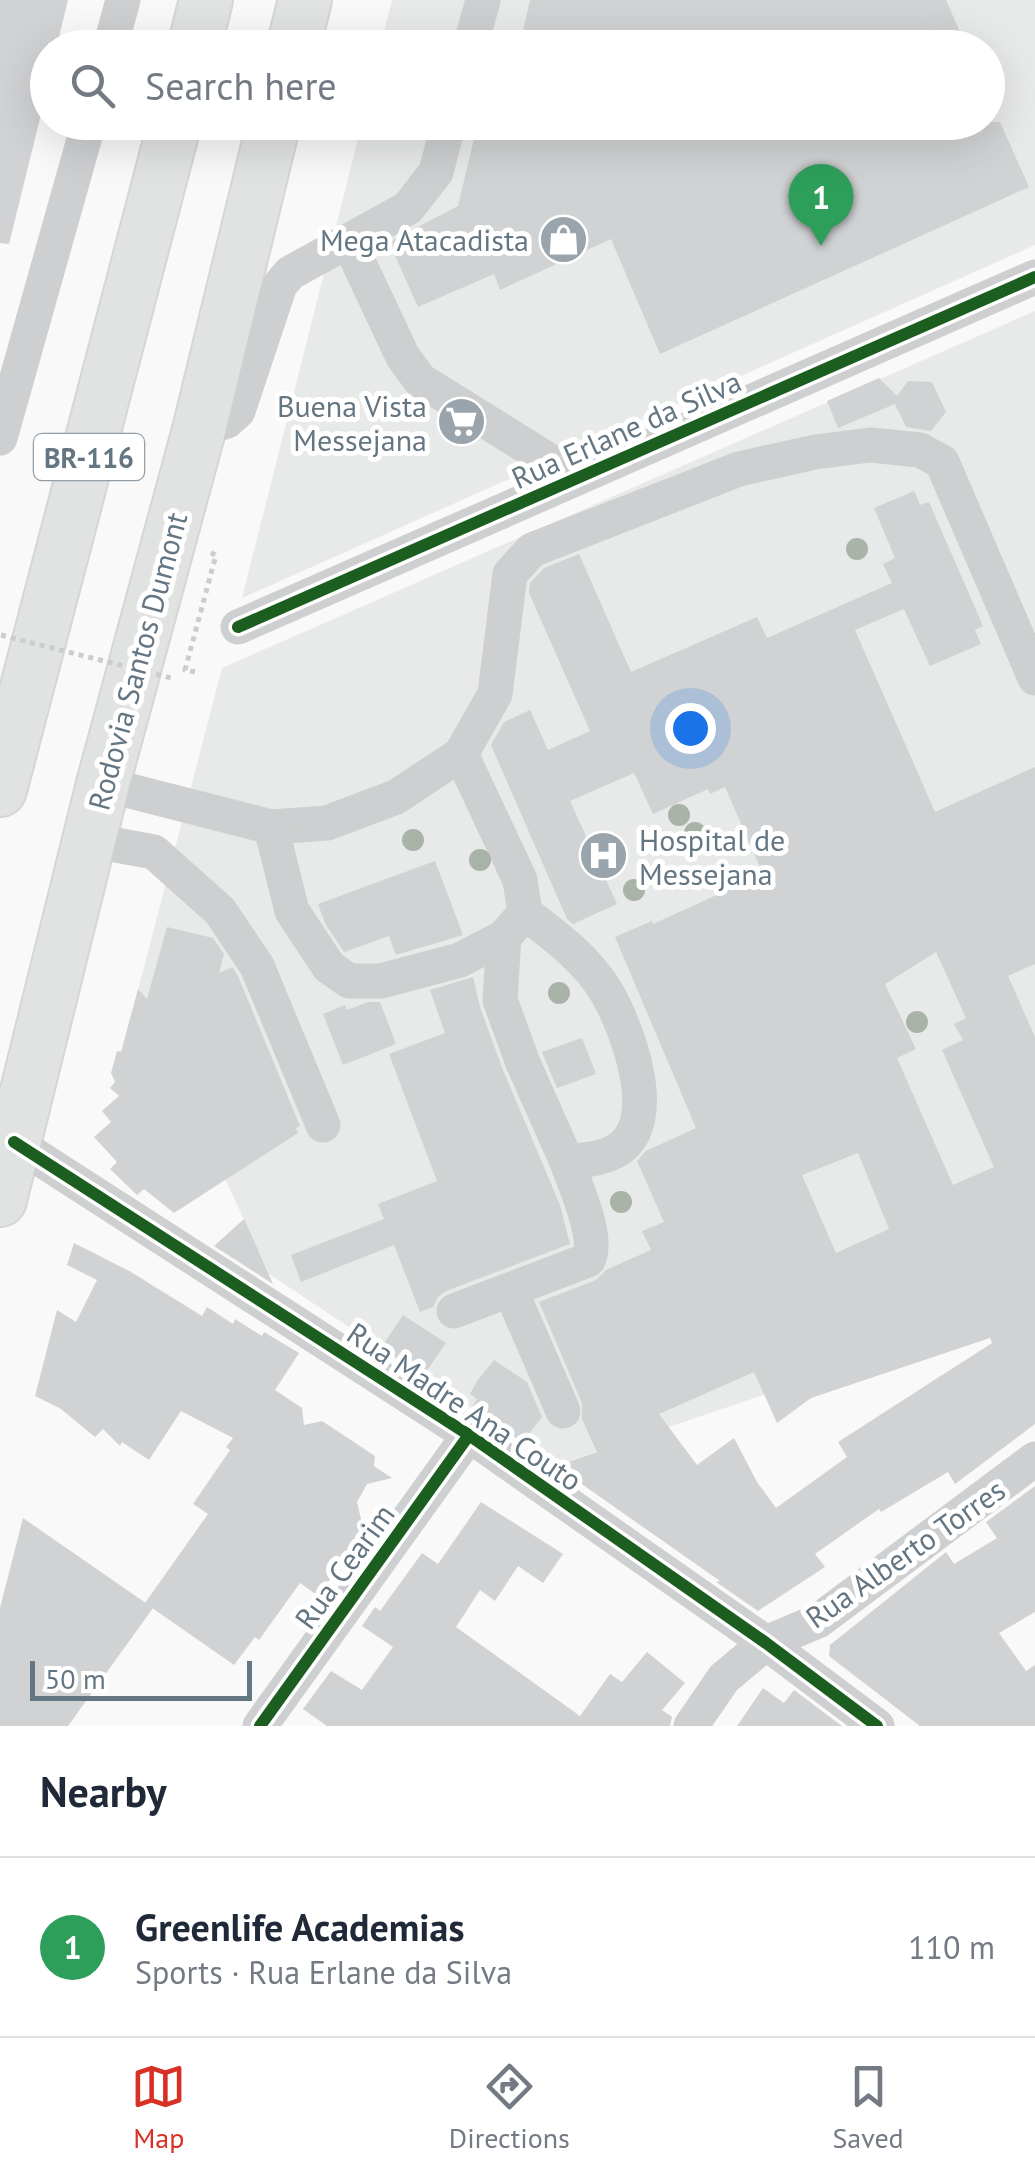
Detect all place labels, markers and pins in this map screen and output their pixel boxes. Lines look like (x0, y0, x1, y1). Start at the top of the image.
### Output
pin: 1 (788, 164, 854, 246)
shop icon: Mega Atacadista (538, 213, 590, 265)
place label: Mega Atacadista (320, 220, 529, 259)
place label: Buena Vista Messejana (277, 386, 427, 459)
supermarket icon: Buena Vista Messejana (436, 396, 488, 448)
place label: Hospital de Messejana (639, 820, 785, 893)
hospital icon: Hospital de Messejana (578, 830, 630, 882)

